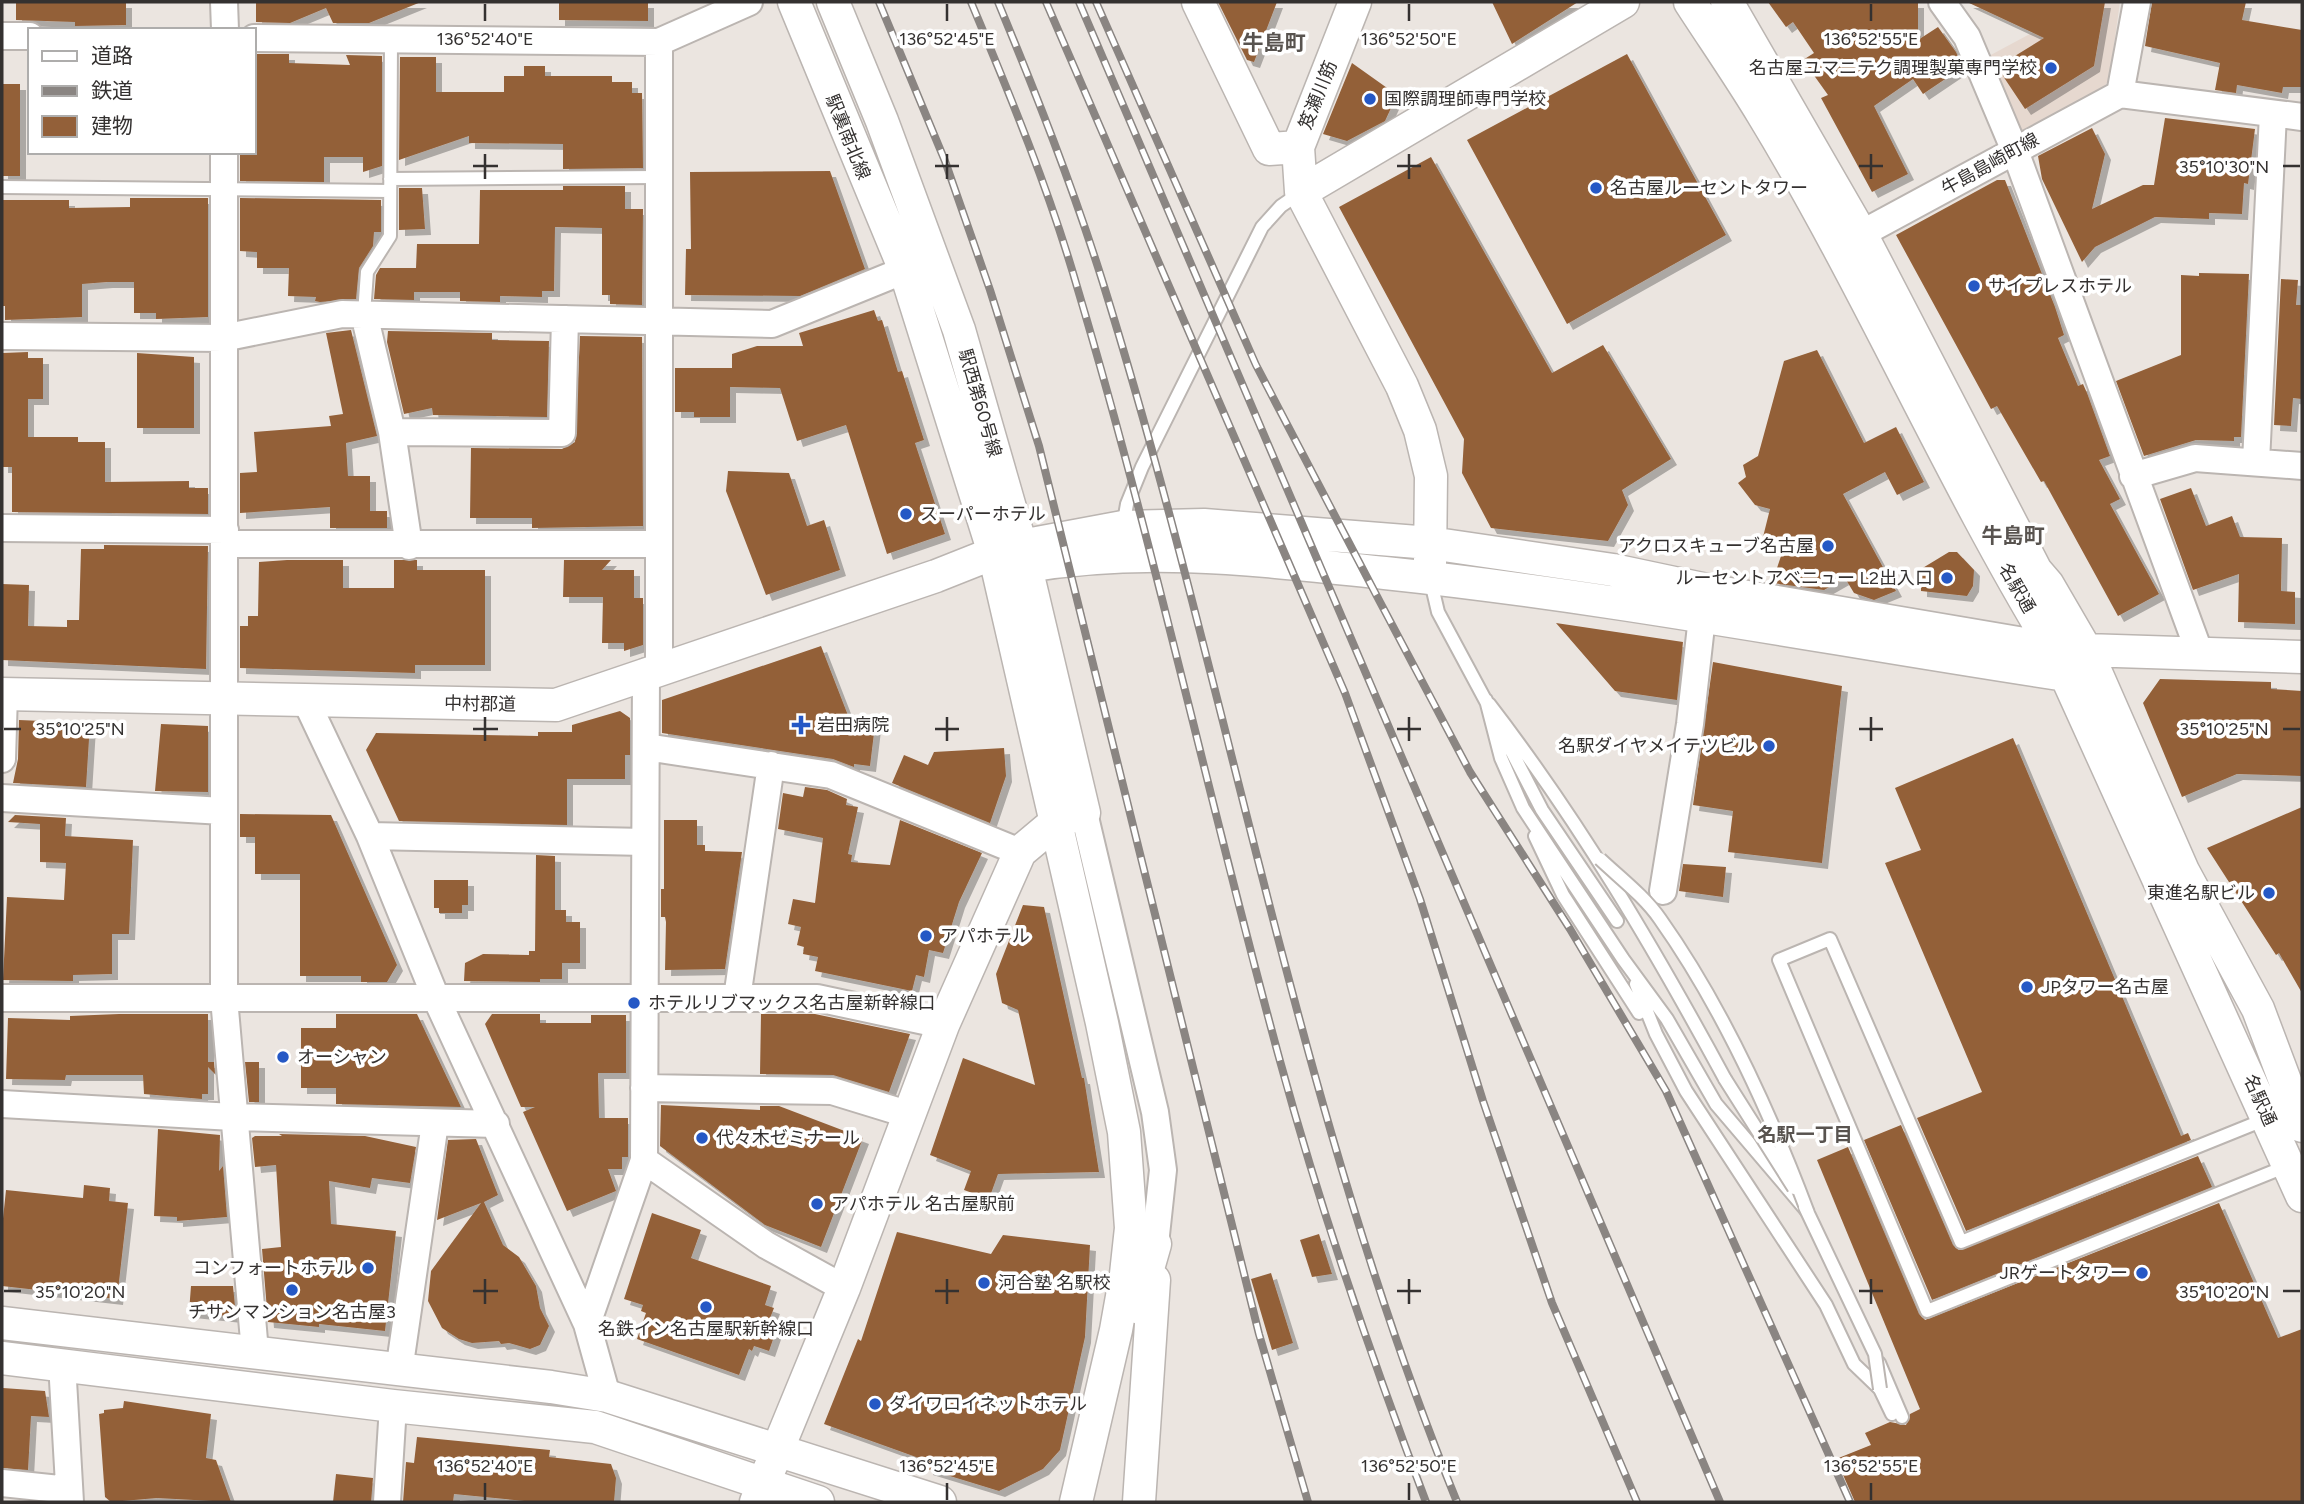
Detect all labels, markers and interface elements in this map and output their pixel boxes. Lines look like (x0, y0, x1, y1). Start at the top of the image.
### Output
legend (28, 28, 256, 154)
text: 136°52'40"E (436, 28, 534, 50)
text: 136°52'45"E (899, 28, 995, 50)
text: 136°52'50"E (1361, 28, 1457, 50)
text: 136°52'55"E (1823, 28, 1919, 50)
district label: 牛島町 (1243, 30, 1306, 55)
text: 道路 (91, 43, 133, 68)
place label: 名古屋ユマニテク調理製菓専門学校 (1749, 57, 2037, 79)
street label: 笈瀬川筋 (1294, 58, 1342, 132)
marker: 名古屋ユマニテク調理製菓専門学校 (2043, 60, 2059, 76)
text: 鉄道 (91, 78, 133, 103)
place label: 国際調理師専門学校 (1384, 88, 1546, 110)
street label: 駅裏南北線 (821, 91, 875, 183)
marker: 国際調理師専門学校 (1362, 91, 1378, 107)
text: 建物 (91, 113, 133, 138)
street label: 牛島島崎町線 (1937, 128, 2043, 200)
text: 35°10'30"N (2179, 156, 2269, 178)
place label: 名古屋ルーセントタワー (1610, 177, 1808, 199)
marker: 名古屋ルーセントタワー (1588, 180, 1604, 196)
place label: サイプレスホテル (1988, 275, 2132, 297)
marker: サイプレスホテル (1966, 278, 1982, 294)
street label: 駅西第60号線 (954, 346, 1006, 460)
place label: スーパーホテル (920, 503, 1046, 525)
marker: スーパーホテル (898, 506, 914, 522)
district label: 牛島町 (1982, 523, 2045, 548)
place label: アクロスキューブ名古屋 (1618, 535, 1814, 557)
marker: アクロスキューブ名古屋 (1820, 538, 1836, 554)
street label: 名駅通 (1994, 559, 2040, 617)
place label: ルーセントアベニュー L2出入口 (1675, 567, 1933, 589)
marker: ルーセントアベニュー L2出入口 (1939, 570, 1955, 586)
street label: 中村郡道 (444, 692, 516, 716)
place label: 岩田病院 (817, 714, 889, 736)
marker: 岩田病院 (791, 715, 811, 735)
text: 35°10'25"N (35, 718, 125, 740)
text: 35°10'25"N (2179, 718, 2269, 740)
place label: 名駅ダイヤメイテツビル (1558, 735, 1755, 757)
marker: 名駅ダイヤメイテツビル (1761, 738, 1777, 754)
place label: 東進名駅ビル (2147, 882, 2255, 904)
marker: 東進名駅ビル (2261, 885, 2277, 901)
place label: アパホテル (940, 925, 1030, 947)
marker: アパホテル (918, 928, 934, 944)
place label: JPタワー名古屋 (2041, 976, 2169, 998)
marker: JPタワー名古屋 (2019, 979, 2035, 995)
place label: ホテルリブマックス名古屋新幹線口 (648, 992, 935, 1014)
marker: ホテルリブマックス名古屋新幹線口 (626, 995, 642, 1011)
place label: オーシャン (297, 1046, 387, 1068)
marker: オーシャン (275, 1049, 291, 1065)
street label: 名駅通 (2239, 1071, 2281, 1129)
district label: 名駅一丁目 (1757, 1123, 1853, 1146)
place label: 代々木ゼミナール (716, 1127, 860, 1149)
marker: 代々木ゼミナール (694, 1130, 710, 1146)
place label: アパホテル 名古屋駅前 (831, 1193, 1015, 1215)
marker: アパホテル 名古屋駅前 (809, 1196, 825, 1212)
place label: コンフォートホテル (193, 1257, 354, 1279)
marker: コンフォートホテル (360, 1260, 376, 1276)
place label: JRゲートタワー (1999, 1262, 2128, 1284)
marker: JRゲートタワー (2134, 1265, 2150, 1281)
place label: 河合塾 名駅校 (998, 1272, 1110, 1294)
marker: 河合塾 名駅校 (976, 1275, 992, 1291)
text: 35°10'20"N (35, 1281, 125, 1303)
text: 35°10'20"N (2179, 1281, 2269, 1303)
marker: チサンマンション名古屋3 (284, 1282, 300, 1298)
marker: 名鉄イン名古屋駅新幹線口 (698, 1299, 714, 1315)
place label: チサンマンション名古屋3 (188, 1301, 396, 1323)
place label: 名鉄イン名古屋駅新幹線口 (598, 1318, 814, 1340)
place label: ダイワロイネットホテル (889, 1393, 1087, 1415)
marker: ダイワロイネットホテル (867, 1396, 883, 1412)
text: 136°52'40"E (436, 1455, 534, 1477)
text: 136°52'45"E (899, 1455, 995, 1477)
text: 136°52'50"E (1361, 1455, 1457, 1477)
text: 136°52'55"E (1823, 1455, 1919, 1477)

